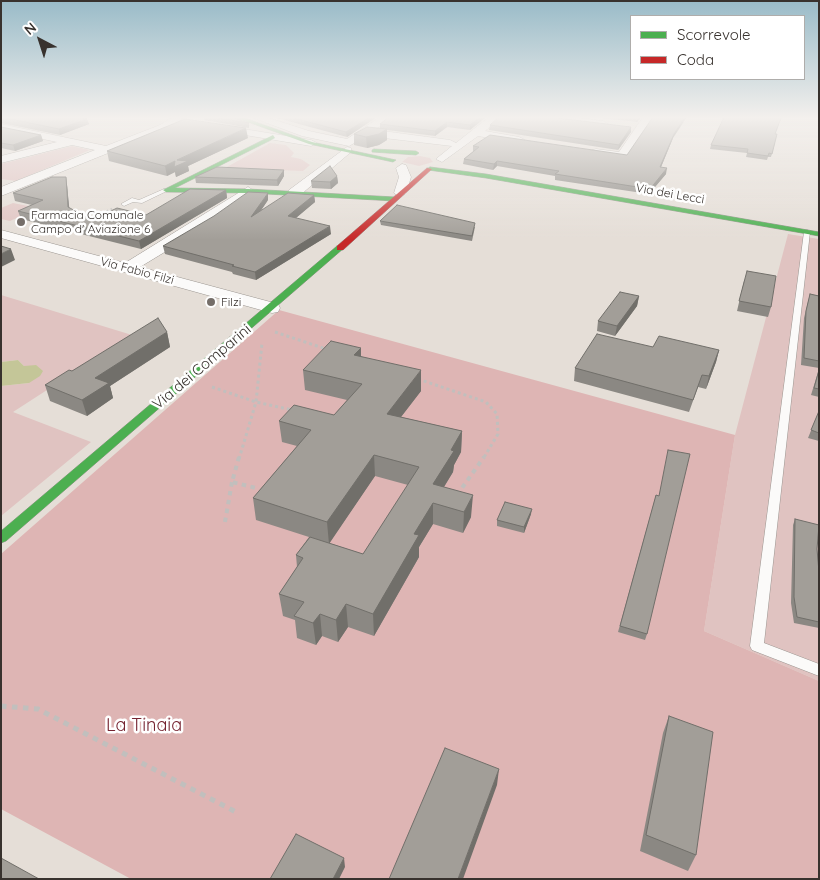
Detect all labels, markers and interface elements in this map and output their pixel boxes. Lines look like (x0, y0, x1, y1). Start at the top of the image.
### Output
north arrow (15, 15, 65, 65)
legend (630, 15, 805, 80)
text: N (21, 18, 40, 39)
text: Scorrevole (677, 25, 751, 44)
text: Coda (677, 50, 714, 69)
street label: Via dei Lecci (635, 181, 705, 207)
place label: Farmacia Comunale Campo d' Aviazione 6 (31, 208, 150, 236)
marker: Farmacia Comunale Campo d' Aviazione 6 (15, 216, 27, 228)
street label: Via Fabio Filzi (99, 254, 175, 288)
place label: Filzi (221, 295, 241, 309)
marker: Filzi (205, 296, 217, 308)
street label: Via dei Comparini (149, 321, 255, 413)
park label: La Tinaia (106, 715, 182, 737)

